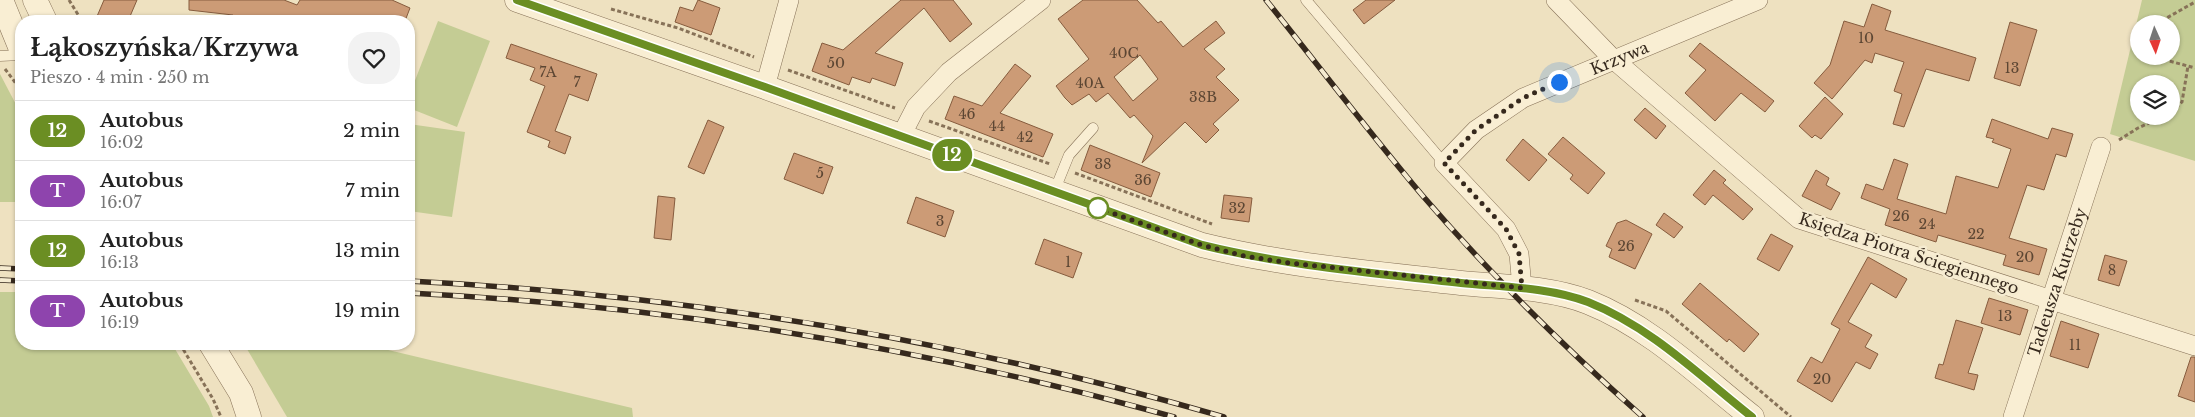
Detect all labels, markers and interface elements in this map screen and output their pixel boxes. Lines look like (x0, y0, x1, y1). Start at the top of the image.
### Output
north arrow (2130, 15, 2180, 65)
map controls (2130, 15, 2180, 125)
house number: 10 (1858, 29, 1874, 47)
button: heart (348, 32, 400, 84)
text: Łąkoszyńska/Krzywa (30, 33, 299, 62)
street label: Krzywa (1587, 37, 1652, 79)
house number: 40C (1109, 44, 1139, 62)
house number: 50 (827, 54, 845, 72)
house number: 13 (2005, 59, 2019, 77)
house number: 7A (539, 63, 557, 81)
text: Pieszo · 4 min · 250 m (30, 67, 209, 87)
your location (1547, 70, 1572, 95)
house number: 7 (573, 73, 581, 91)
house number: 40A (1076, 74, 1105, 92)
button: layers (2130, 75, 2180, 125)
house number: 38B (1189, 88, 1217, 106)
house number: 46 (958, 105, 976, 123)
text: Autobus (100, 109, 183, 132)
house number: 44 (989, 117, 1005, 135)
text: 2 min (343, 119, 400, 142)
text: 12 (48, 120, 67, 142)
house number: 42 (1017, 128, 1033, 146)
text: 16:02 (100, 132, 143, 152)
line badge: 12 (930, 139, 974, 171)
text: 12 (942, 144, 962, 166)
house number: 38 (1094, 155, 1112, 173)
house number: 5 (816, 164, 824, 182)
text: Autobus (100, 169, 183, 192)
house number: 36 (1134, 171, 1152, 189)
text: 7 min (345, 179, 400, 202)
text: T (50, 180, 65, 202)
text: 16:07 (100, 192, 141, 212)
unlabelled marker (1087, 197, 1109, 219)
house number: 32 (1228, 199, 1246, 217)
street label: Tadeusza Kutrzeby (2023, 204, 2091, 359)
house number: 26 (1892, 207, 1910, 225)
street label: Księdza Piotra Ściegiennego (1796, 208, 2022, 298)
house number: 3 (936, 212, 944, 230)
house number: 24 (1919, 215, 1935, 233)
house number: 22 (1967, 225, 1985, 243)
text: Autobus (100, 229, 183, 252)
house number: 26 (1617, 237, 1635, 255)
text: 13 min (334, 239, 400, 262)
text: 12 (48, 240, 67, 262)
house number: 20 (2016, 248, 2034, 266)
text: 16:13 (100, 252, 139, 272)
house number: 1 (1065, 253, 1071, 271)
house number: 8 (2108, 261, 2116, 279)
text: Autobus (100, 289, 183, 312)
text: 19 min (334, 299, 400, 322)
text: T (50, 300, 65, 322)
house number: 13 (1998, 307, 2012, 325)
text: 16:19 (100, 312, 139, 332)
house number: 11 (2069, 336, 2081, 354)
house number: 20 (1813, 370, 1831, 388)

